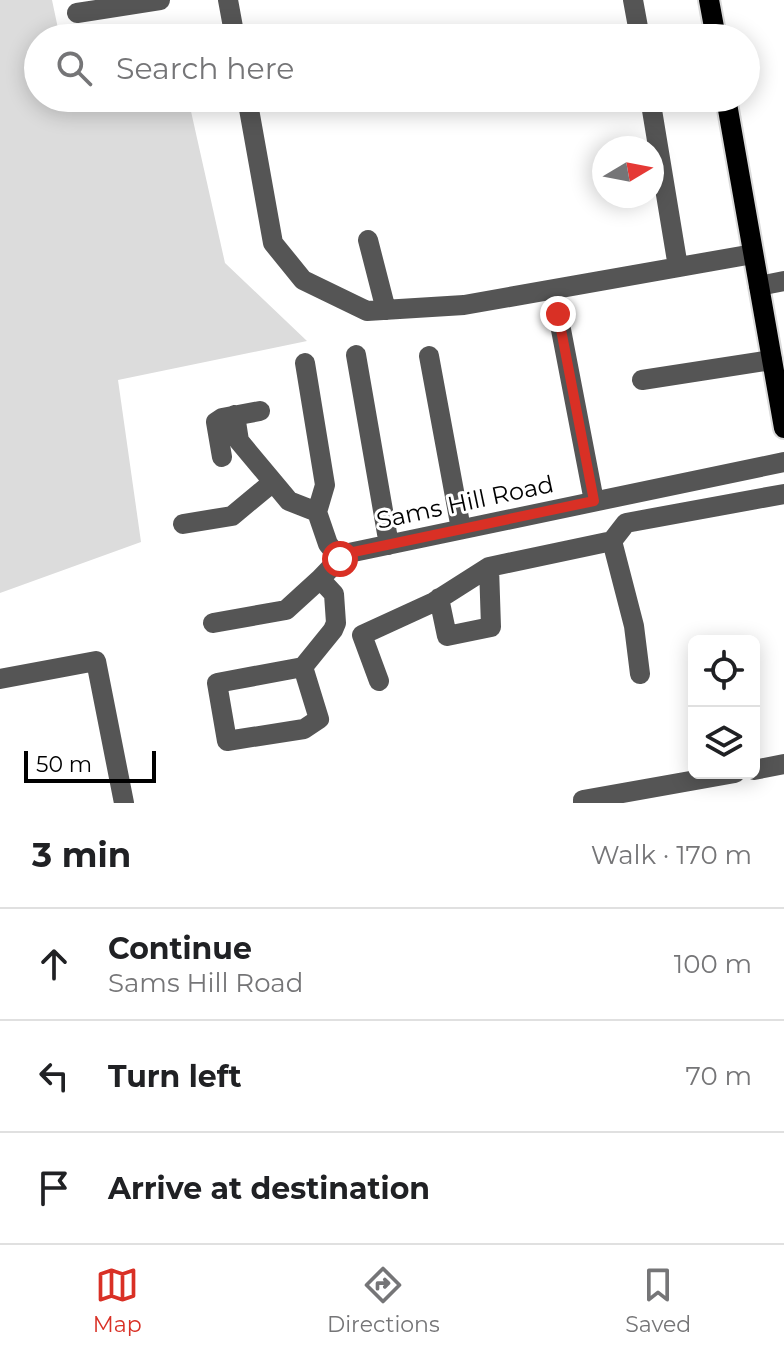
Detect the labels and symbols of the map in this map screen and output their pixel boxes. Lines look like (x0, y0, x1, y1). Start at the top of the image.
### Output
north arrow (592, 136, 664, 208)
route end (540, 296, 576, 332)
street label: Sams Hill Road (374, 469, 556, 535)
route start (322, 541, 358, 577)
scale bar (24, 747, 156, 783)

